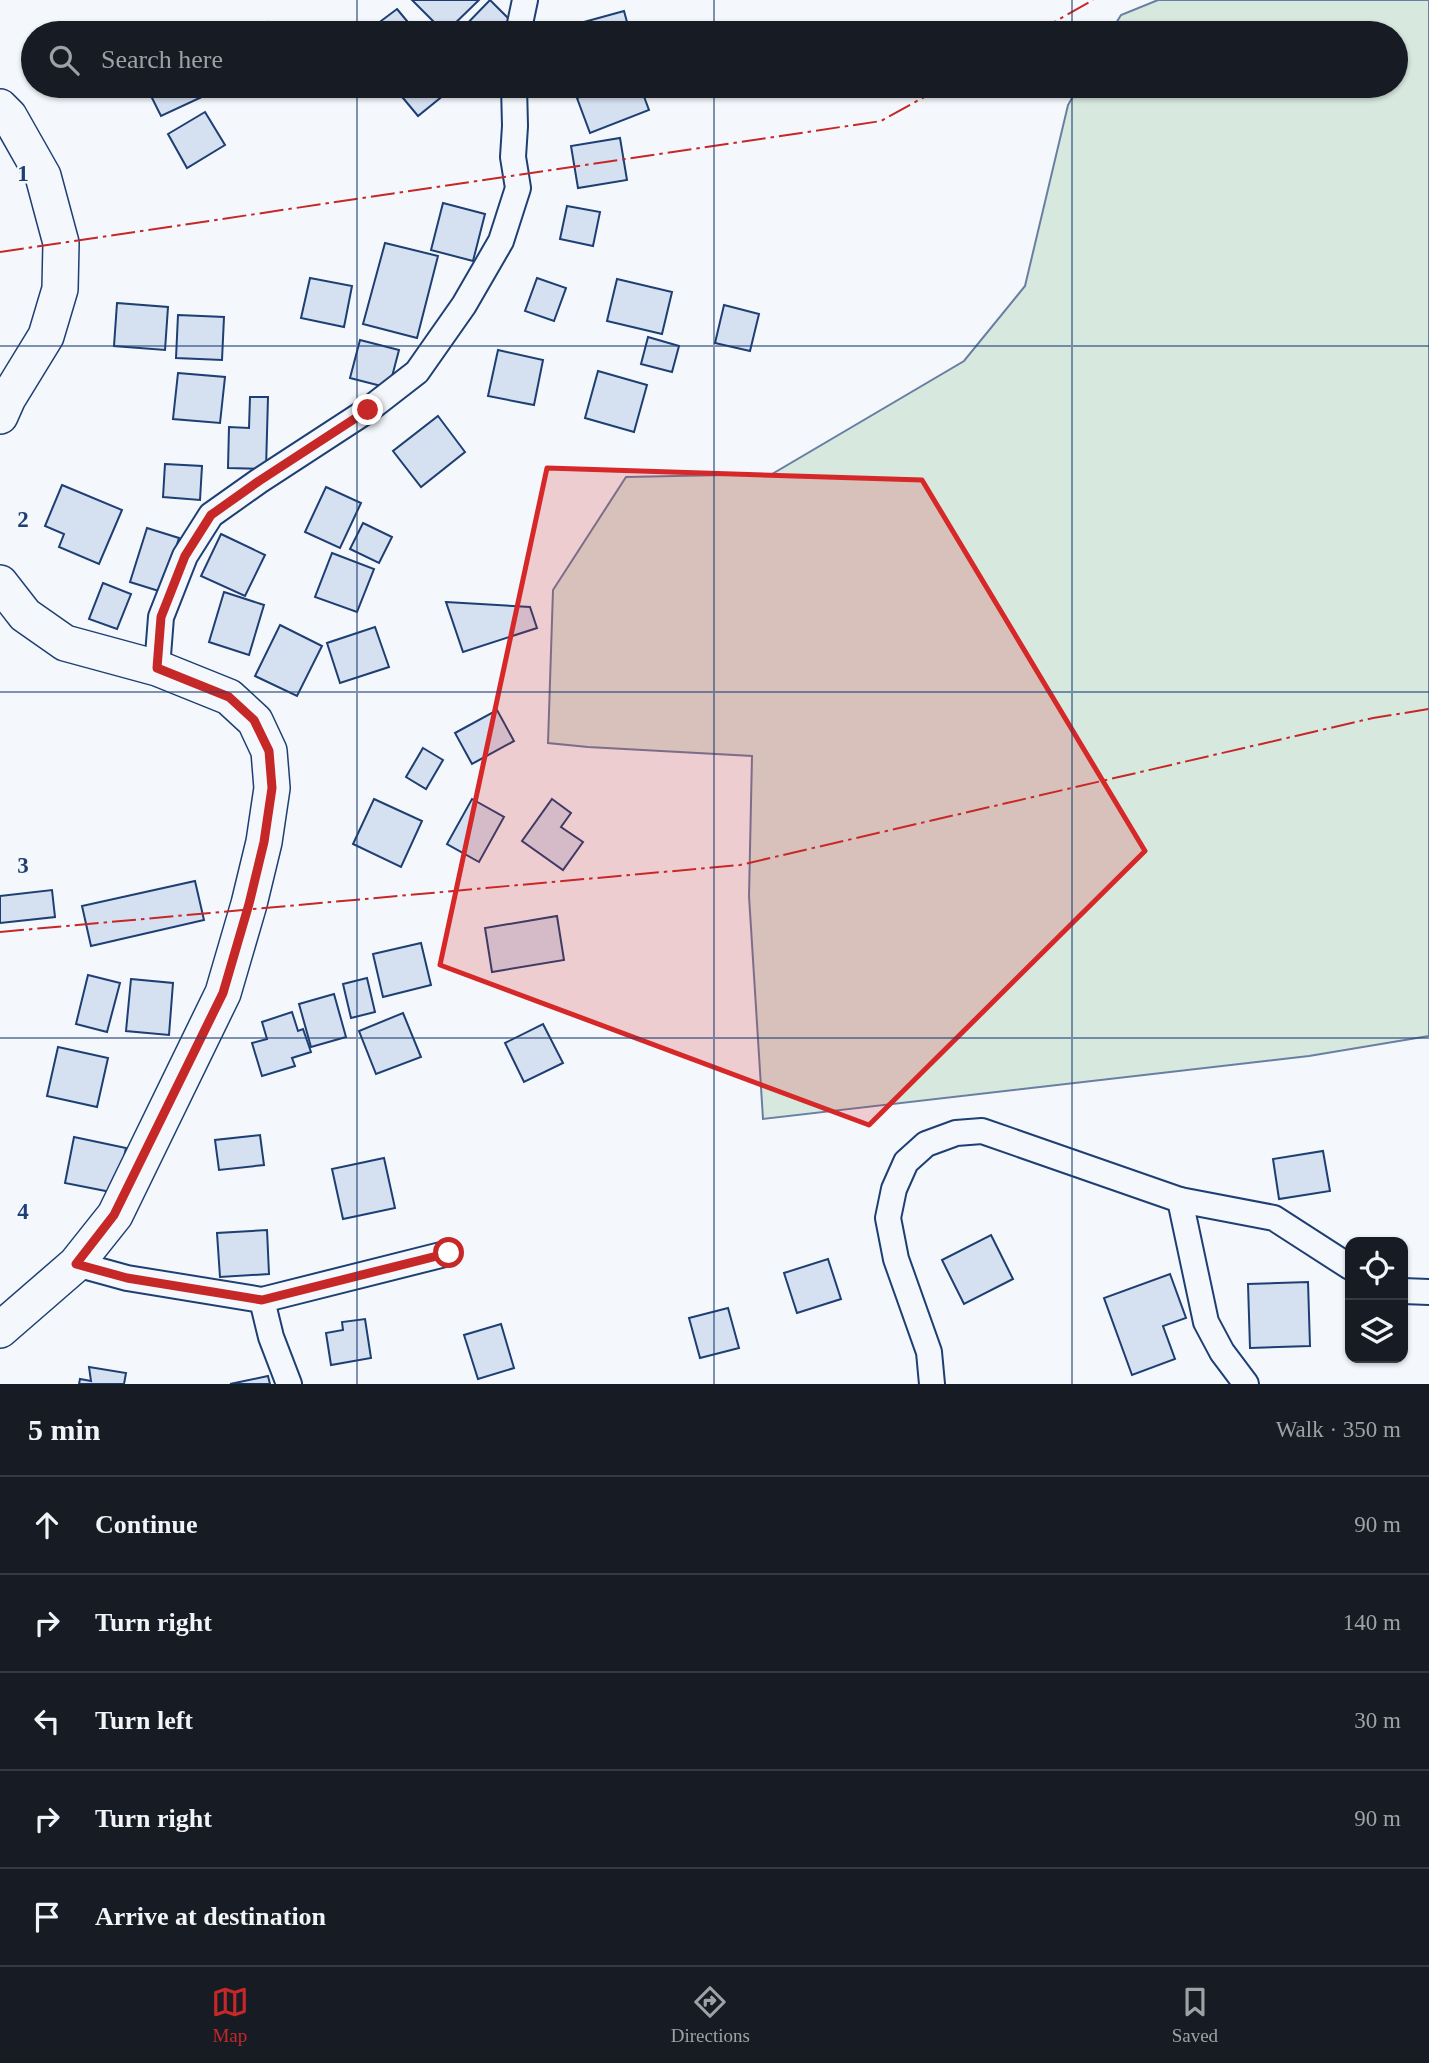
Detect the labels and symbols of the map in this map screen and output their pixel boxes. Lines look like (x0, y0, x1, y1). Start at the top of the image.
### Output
text: 1 (17, 161, 29, 186)
route end (352, 394, 383, 425)
text: 2 (17, 507, 29, 532)
text: 3 (17, 853, 29, 878)
text: 4 (17, 1199, 29, 1224)
route start (433, 1237, 464, 1268)

